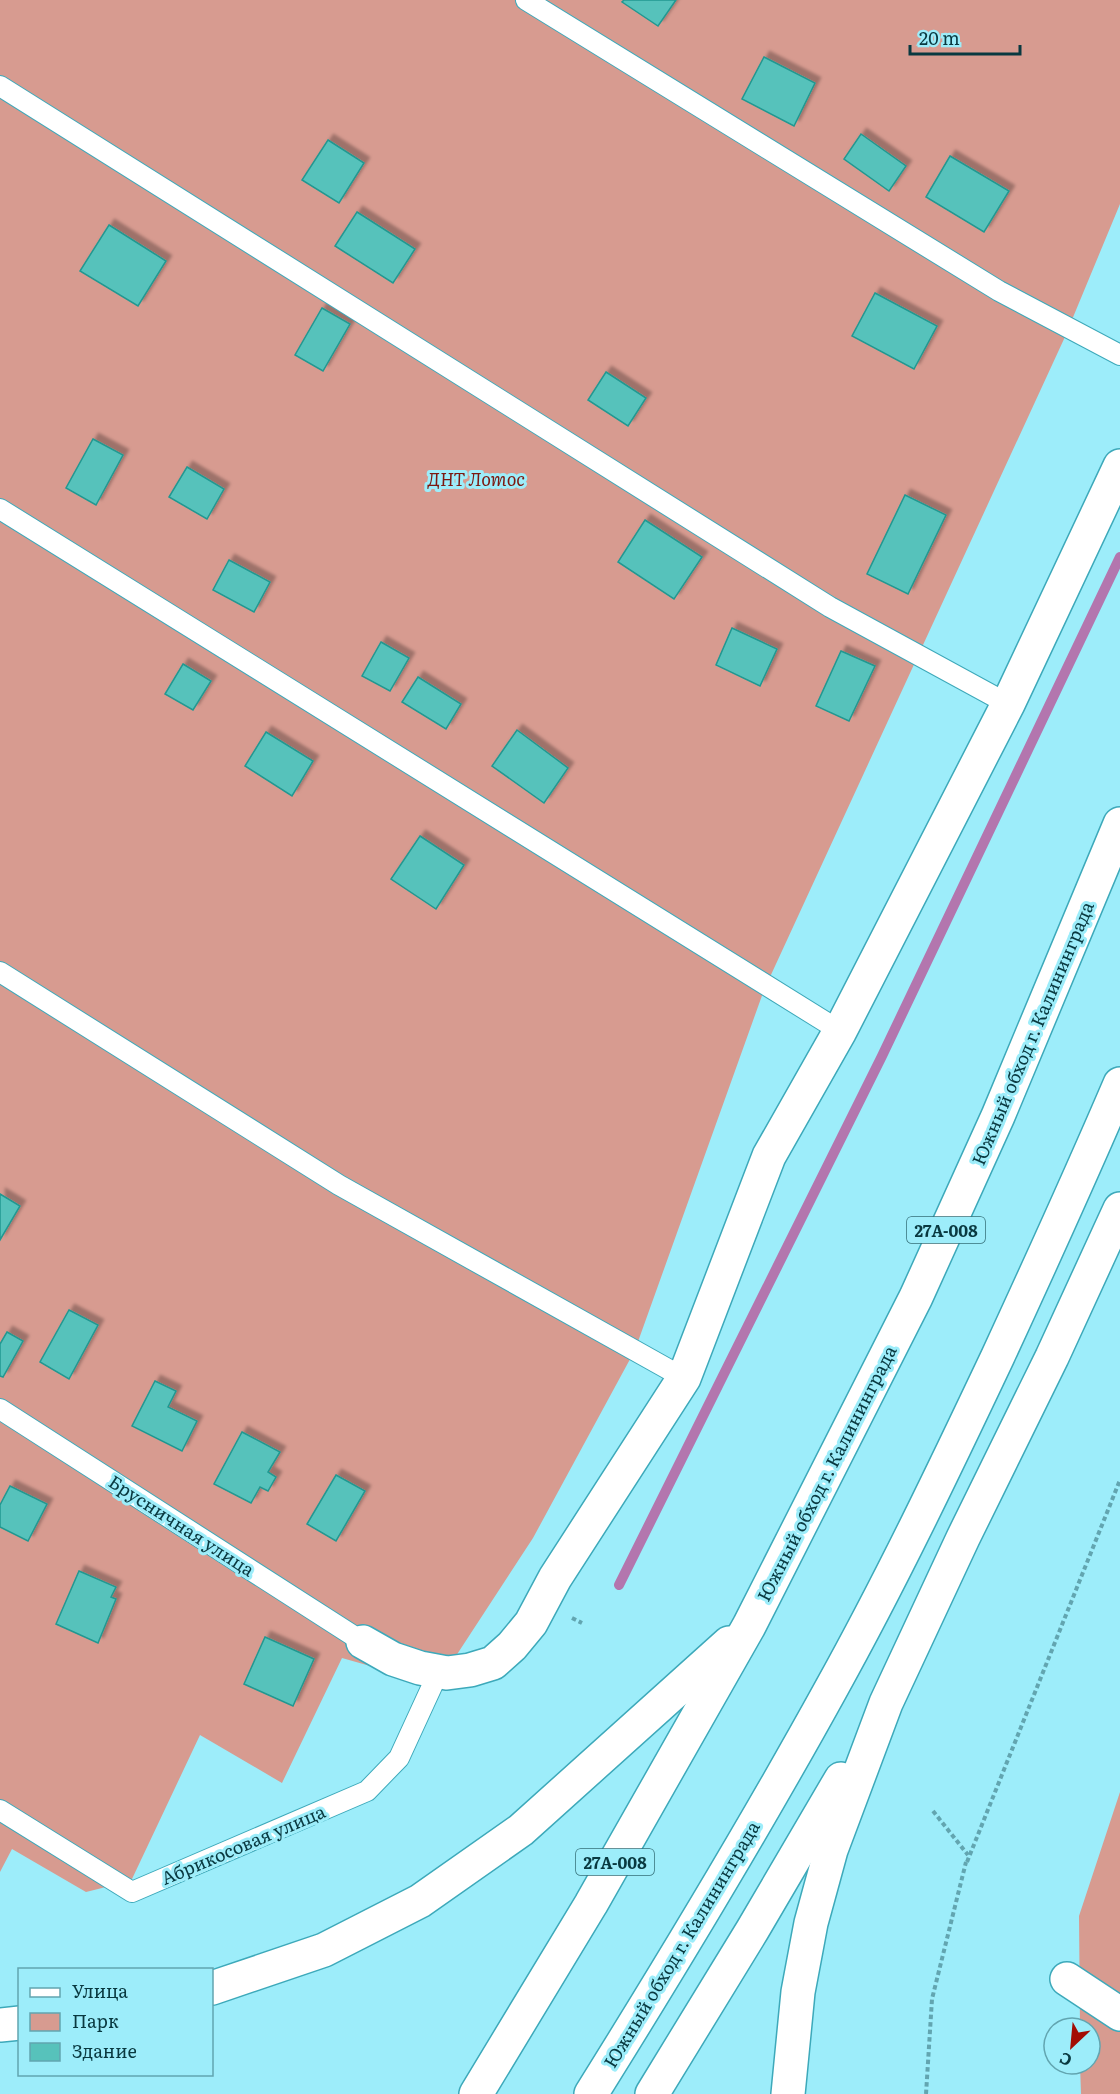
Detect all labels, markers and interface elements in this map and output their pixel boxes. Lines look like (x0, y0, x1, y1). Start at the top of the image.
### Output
scale bar (910, 18, 1020, 56)
text: 20 m (919, 24, 960, 51)
park label: ДНТ Лотос (427, 465, 525, 492)
street label: Южный обход г. Калининграда (964, 897, 1100, 1169)
road number: 27А-008 (907, 1217, 985, 1243)
street label: Южный обход г. Калининграда (749, 1340, 903, 1606)
street label: Брусничная улица (104, 1468, 261, 1583)
street label: Абрикосовая улица (157, 1797, 330, 1891)
street label: Южный обход г. Калининграда (596, 1815, 766, 2073)
road number: 27А-008 (576, 1849, 654, 1875)
legend (18, 1968, 213, 2076)
text: Улица (72, 1977, 128, 2004)
text: Парк (72, 2007, 119, 2034)
north arrow (1042, 2016, 1102, 2076)
text: Здание (72, 2037, 137, 2064)
text: С (1055, 2047, 1075, 2074)

